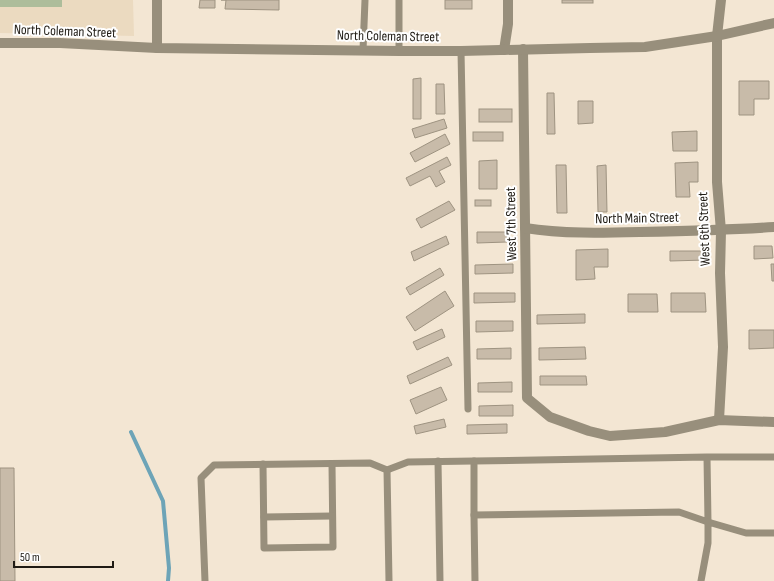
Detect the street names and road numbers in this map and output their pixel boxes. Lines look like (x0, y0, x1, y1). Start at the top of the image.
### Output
street label: North Coleman Street (14, 21, 116, 41)
street label: North Coleman Street (337, 27, 439, 45)
street label: West 7th Street (502, 187, 520, 261)
street label: West 6th Street (694, 192, 714, 266)
street label: North Main Street (595, 209, 679, 227)

